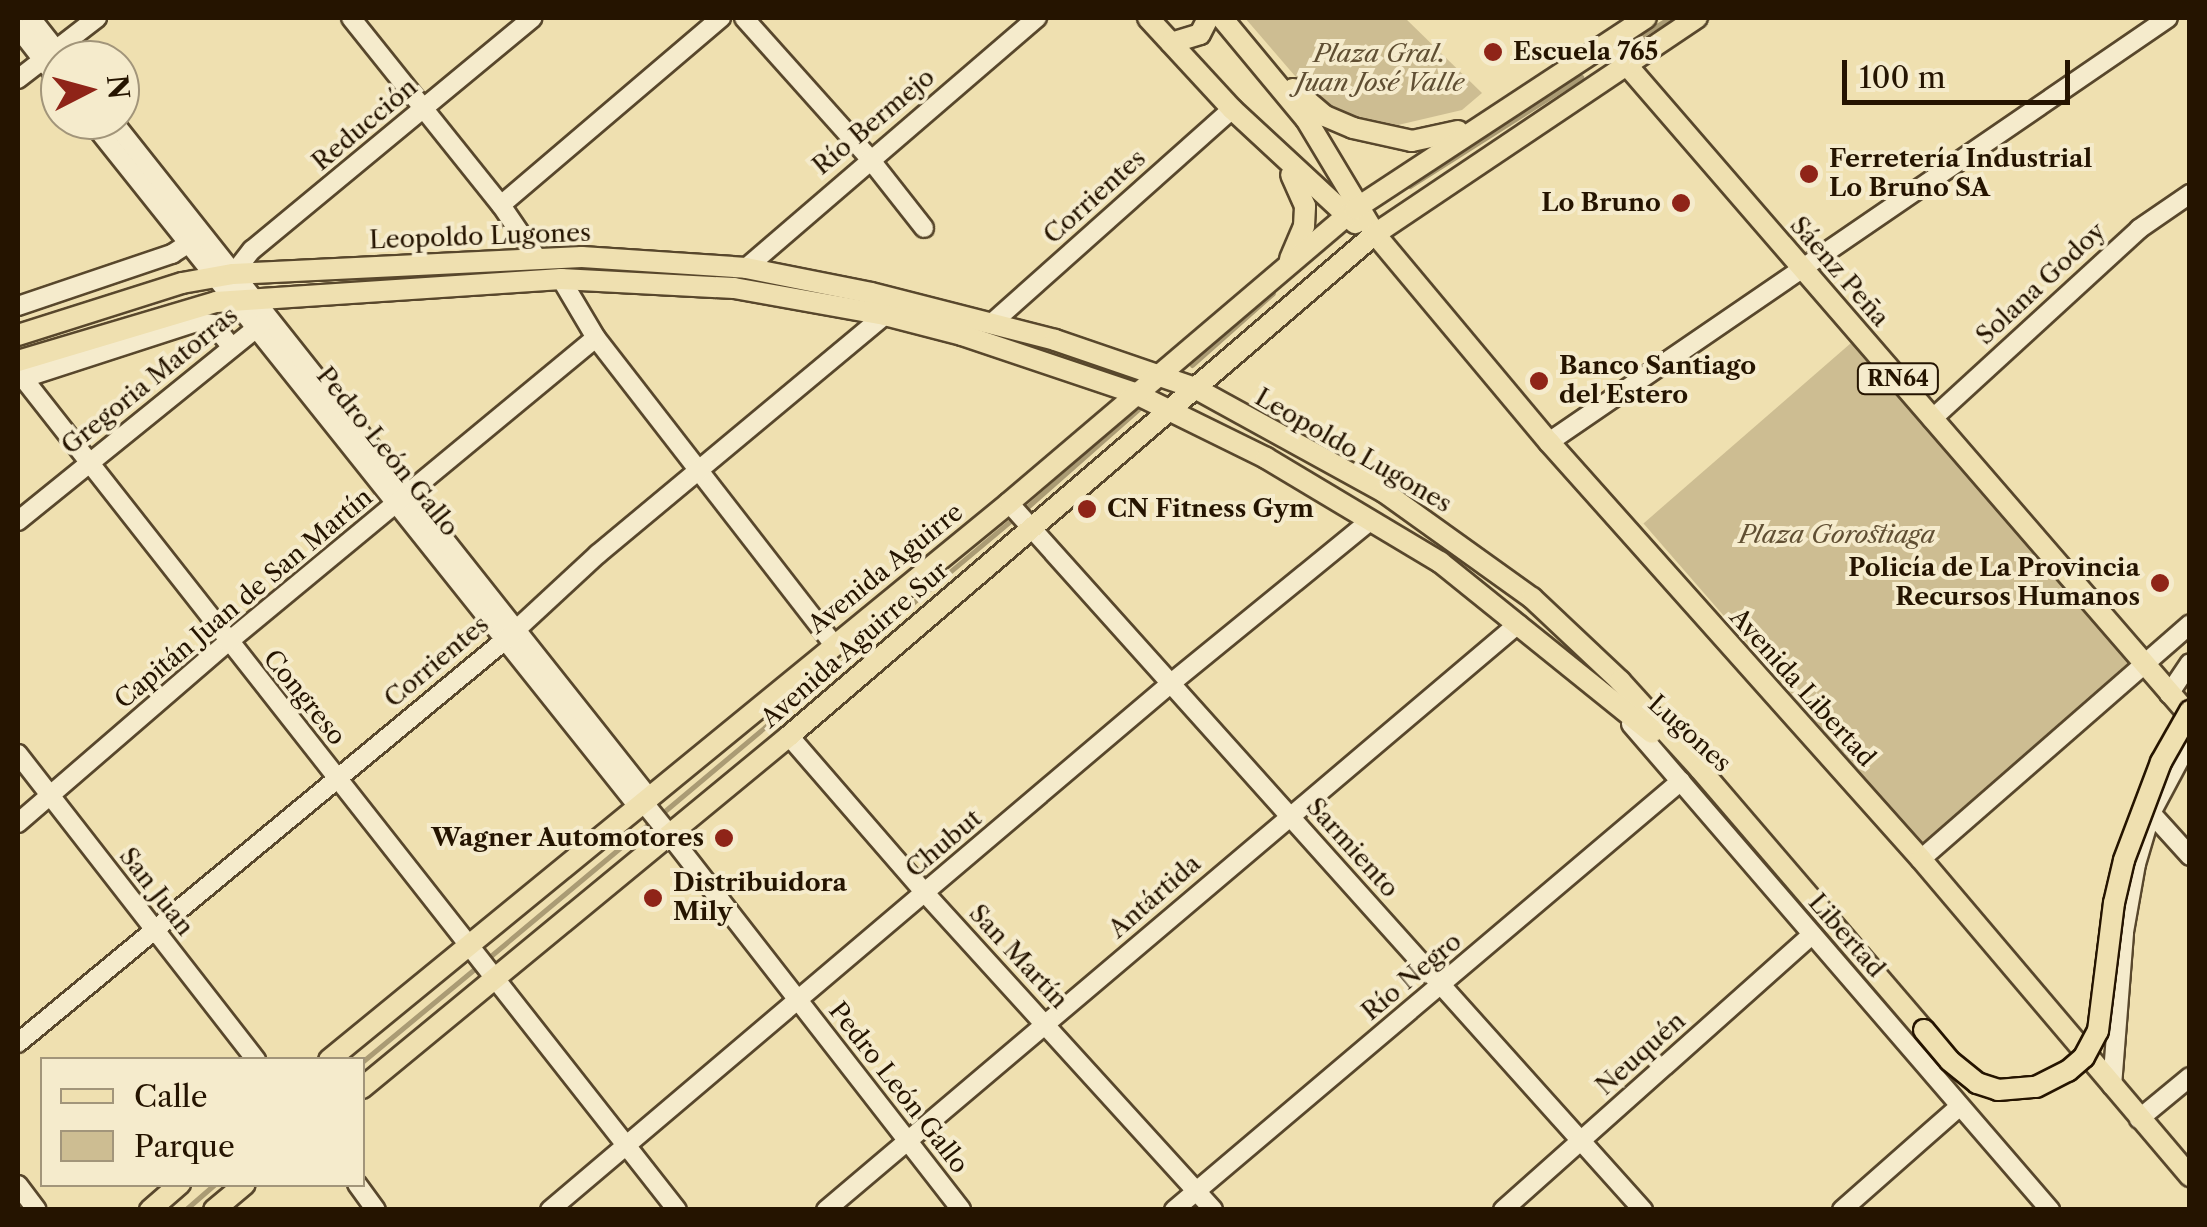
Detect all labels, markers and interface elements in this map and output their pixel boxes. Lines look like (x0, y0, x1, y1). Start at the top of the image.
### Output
place label: Escuela 765 (1513, 37, 1659, 67)
north arrow (40, 40, 140, 140)
park label: Plaza Gral. Juan José Valle (1296, 40, 1464, 99)
scale bar (1847, 40, 2074, 102)
marker: Escuela 765 (1482, 41, 1504, 63)
text: 100 m (1859, 59, 1946, 96)
street label: Río Bermejo (807, 62, 941, 182)
street label: Reducción (306, 72, 424, 178)
text: N (100, 73, 136, 101)
street label: Corrientes (1038, 143, 1152, 251)
place label: Ferretería Industrial Lo Bruno SA (1829, 145, 2093, 204)
marker: Ferretería Industrial Lo Bruno SA (1798, 163, 1820, 185)
place label: Lo Bruno (1541, 188, 1661, 218)
marker: Lo Bruno (1670, 192, 1692, 214)
street label: Sáenz Peña (1783, 211, 1895, 333)
street label: Solana Godoy (1970, 217, 2112, 351)
street label: Leopoldo Lugones (369, 218, 591, 256)
street label: Gregoria Matorras (56, 301, 244, 461)
place label: Banco Santiago del Estero (1559, 352, 1756, 411)
street label: Pedro León Gallo (310, 361, 464, 543)
road number: RN64 (1856, 362, 1940, 396)
marker: Banco Santiago del Estero (1528, 370, 1550, 392)
street label: Leopoldo Lugones (1249, 383, 1457, 519)
street label: Capitán Juan de San Martín (109, 483, 379, 715)
place label: CN Fitness Gym (1107, 494, 1314, 524)
street label: Avenida Aguirre (802, 497, 970, 641)
marker: CN Fitness Gym (1076, 498, 1098, 520)
park label: Plaza Gorostiaga (1739, 520, 1935, 550)
place label: Policía de La Provincia Recursos Humanos (1848, 554, 2140, 613)
street label: Avenida Aguirre Sur (755, 555, 955, 735)
marker: Policía de La Provincia Recursos Humanos (2149, 572, 2171, 594)
street label: Avenida Libertad (1723, 603, 1881, 773)
street label: Corrientes (379, 610, 495, 714)
street label: Congreso (257, 644, 351, 752)
street label: Lugones (1642, 689, 1736, 779)
street label: Sarmiento (1300, 792, 1404, 904)
street label: Chubut (900, 804, 988, 884)
place label: Wagner Automotores (430, 823, 704, 853)
marker: Wagner Automotores (713, 827, 735, 849)
street label: San Juan (112, 842, 200, 942)
street label: Antártida (1103, 849, 1207, 945)
place label: Distribuidora Mily (673, 869, 847, 928)
marker: Distribuidora Mily (642, 887, 664, 909)
street label: Libertad (1802, 888, 1890, 984)
street label: San Martín (962, 899, 1074, 1015)
street label: Río Negro (1356, 927, 1468, 1027)
street label: Pedro León Gallo (822, 996, 974, 1180)
street label: Neuquén (1590, 1006, 1692, 1102)
legend (40, 1057, 365, 1187)
text: Calle (134, 1078, 208, 1115)
text: Parque (134, 1128, 235, 1165)

